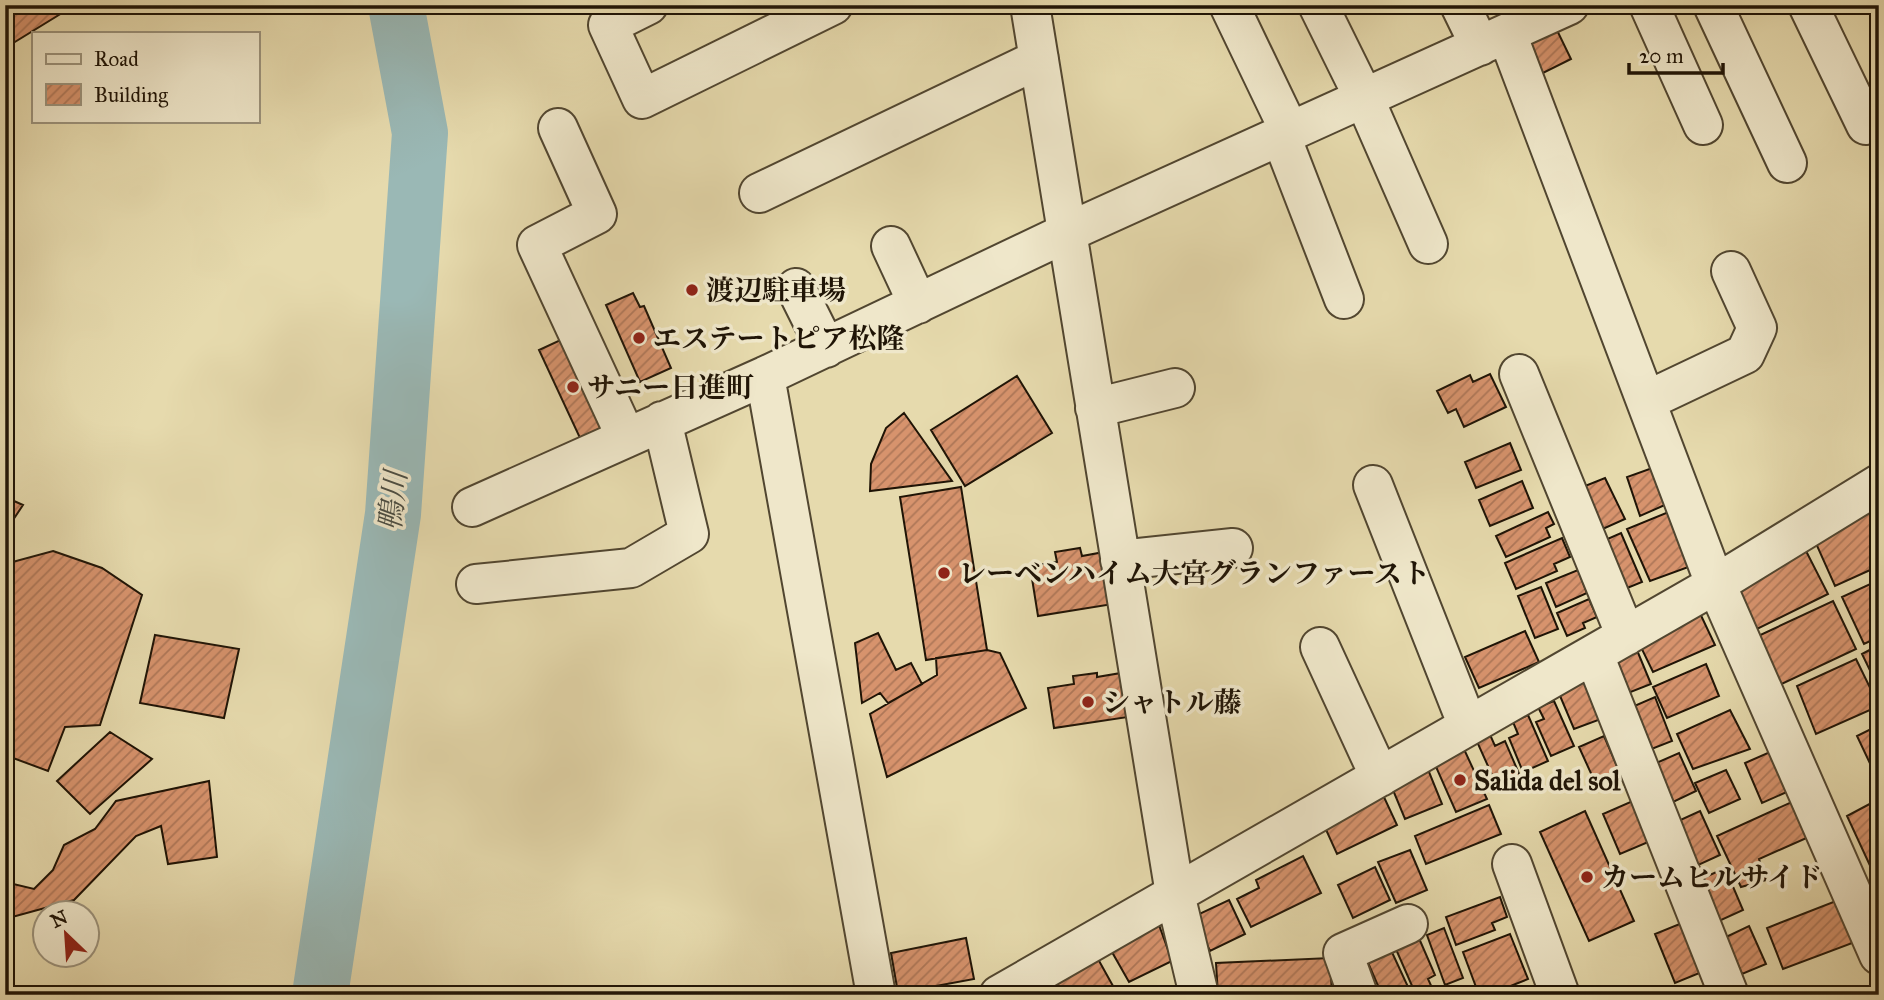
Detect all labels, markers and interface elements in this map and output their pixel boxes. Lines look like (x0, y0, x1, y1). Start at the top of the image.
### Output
legend (32, 32, 259, 122)
scale bar (1629, 32, 1723, 76)
text: 20 m (1639, 43, 1684, 69)
text: Road (94, 46, 139, 72)
text: Building (94, 82, 168, 108)
place label: 渡辺駐車場 (706, 273, 846, 308)
marker: 渡辺駐車場 (684, 282, 700, 298)
place label: エステートピア松隆 (653, 321, 904, 356)
marker: エステートピア松隆 (631, 330, 647, 346)
place label: サニー日進町 (587, 370, 754, 405)
marker: サニー日進町 (565, 379, 581, 395)
water label: 鴨川 (372, 466, 414, 533)
place label: レーベンハイム大宮グランファースト (958, 556, 1430, 591)
marker: レーベンハイム大宮グランファースト (936, 565, 952, 581)
place label: シャトル藤 (1102, 685, 1241, 720)
marker: シャトル藤 (1080, 694, 1096, 710)
place label: Salida del sol (1474, 763, 1621, 798)
marker: Salida del sol (1452, 772, 1468, 788)
place label: カームヒルサイド (1601, 860, 1823, 895)
marker: カームヒルサイド (1579, 869, 1595, 885)
north arrow (32, 898, 102, 968)
text: N (47, 905, 71, 933)

